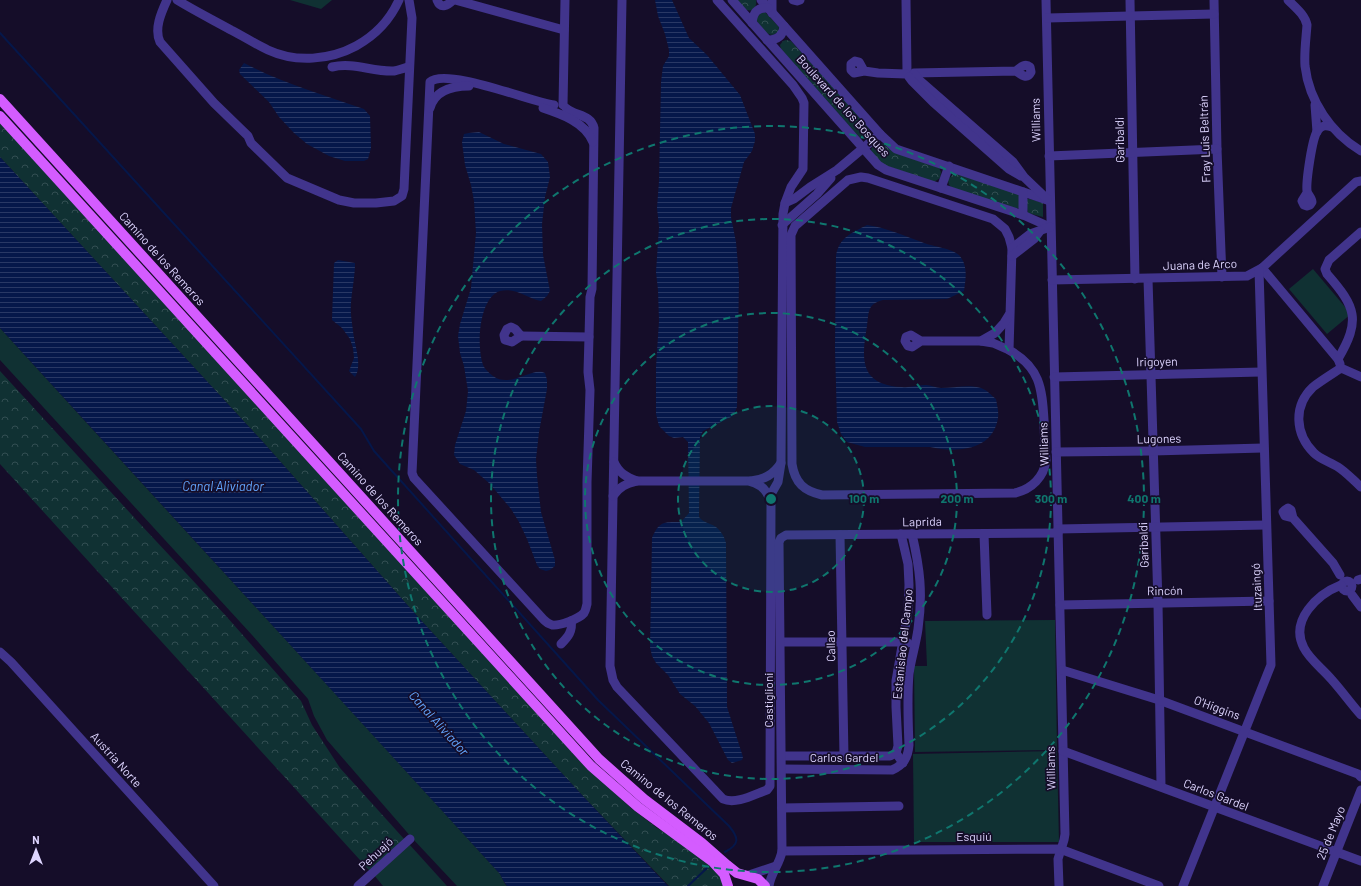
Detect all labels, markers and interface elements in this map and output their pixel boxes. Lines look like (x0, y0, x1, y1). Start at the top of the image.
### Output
street label: Boulevard de los Bosques (794, 52, 893, 159)
street label: Fray Luis Beltrán (1195, 95, 1213, 183)
street label: Williams (1028, 98, 1042, 142)
street label: Garibaldi (1112, 117, 1126, 163)
street label: Camino de los Remeros (117, 209, 209, 308)
street label: Juana de Arco (1163, 256, 1237, 272)
street label: Irigoyen (1136, 354, 1178, 368)
street label: Williams (1035, 422, 1051, 466)
street label: Lugones (1137, 431, 1182, 445)
street label: Camino de los Remeros (335, 449, 427, 548)
water label: Canal Aliviador (182, 478, 264, 494)
text: 100 m (849, 491, 879, 505)
text: 200 m (941, 491, 973, 505)
text: 300 m (1035, 491, 1067, 505)
text: 400 m (1127, 491, 1161, 505)
centre of rings (764, 492, 778, 506)
street label: Laprida (902, 514, 942, 528)
street label: Garibaldi (1135, 522, 1151, 568)
street label: Ituzaingó (1248, 563, 1264, 611)
street label: Rincón (1147, 583, 1183, 597)
street label: Estanislao del Campo (889, 588, 915, 700)
street label: Callao (823, 630, 837, 662)
street label: Castiglioni (761, 673, 775, 727)
water label: Canal Aliviador (406, 687, 473, 759)
street label: O'Higgins (1192, 692, 1243, 722)
street label: Austria Norte (88, 729, 145, 790)
street label: Williams (1043, 746, 1057, 790)
street label: Carlos Gardel (810, 750, 878, 764)
street label: Camino de los Remeros (618, 756, 721, 843)
street label: Carlos Gardel (1182, 775, 1251, 813)
street label: 25 de Mayo (1313, 804, 1347, 862)
street label: Esquiú (956, 829, 992, 843)
north arrow (16, 830, 56, 870)
text: N (32, 833, 40, 846)
street label: Pehuajó (355, 834, 395, 873)

